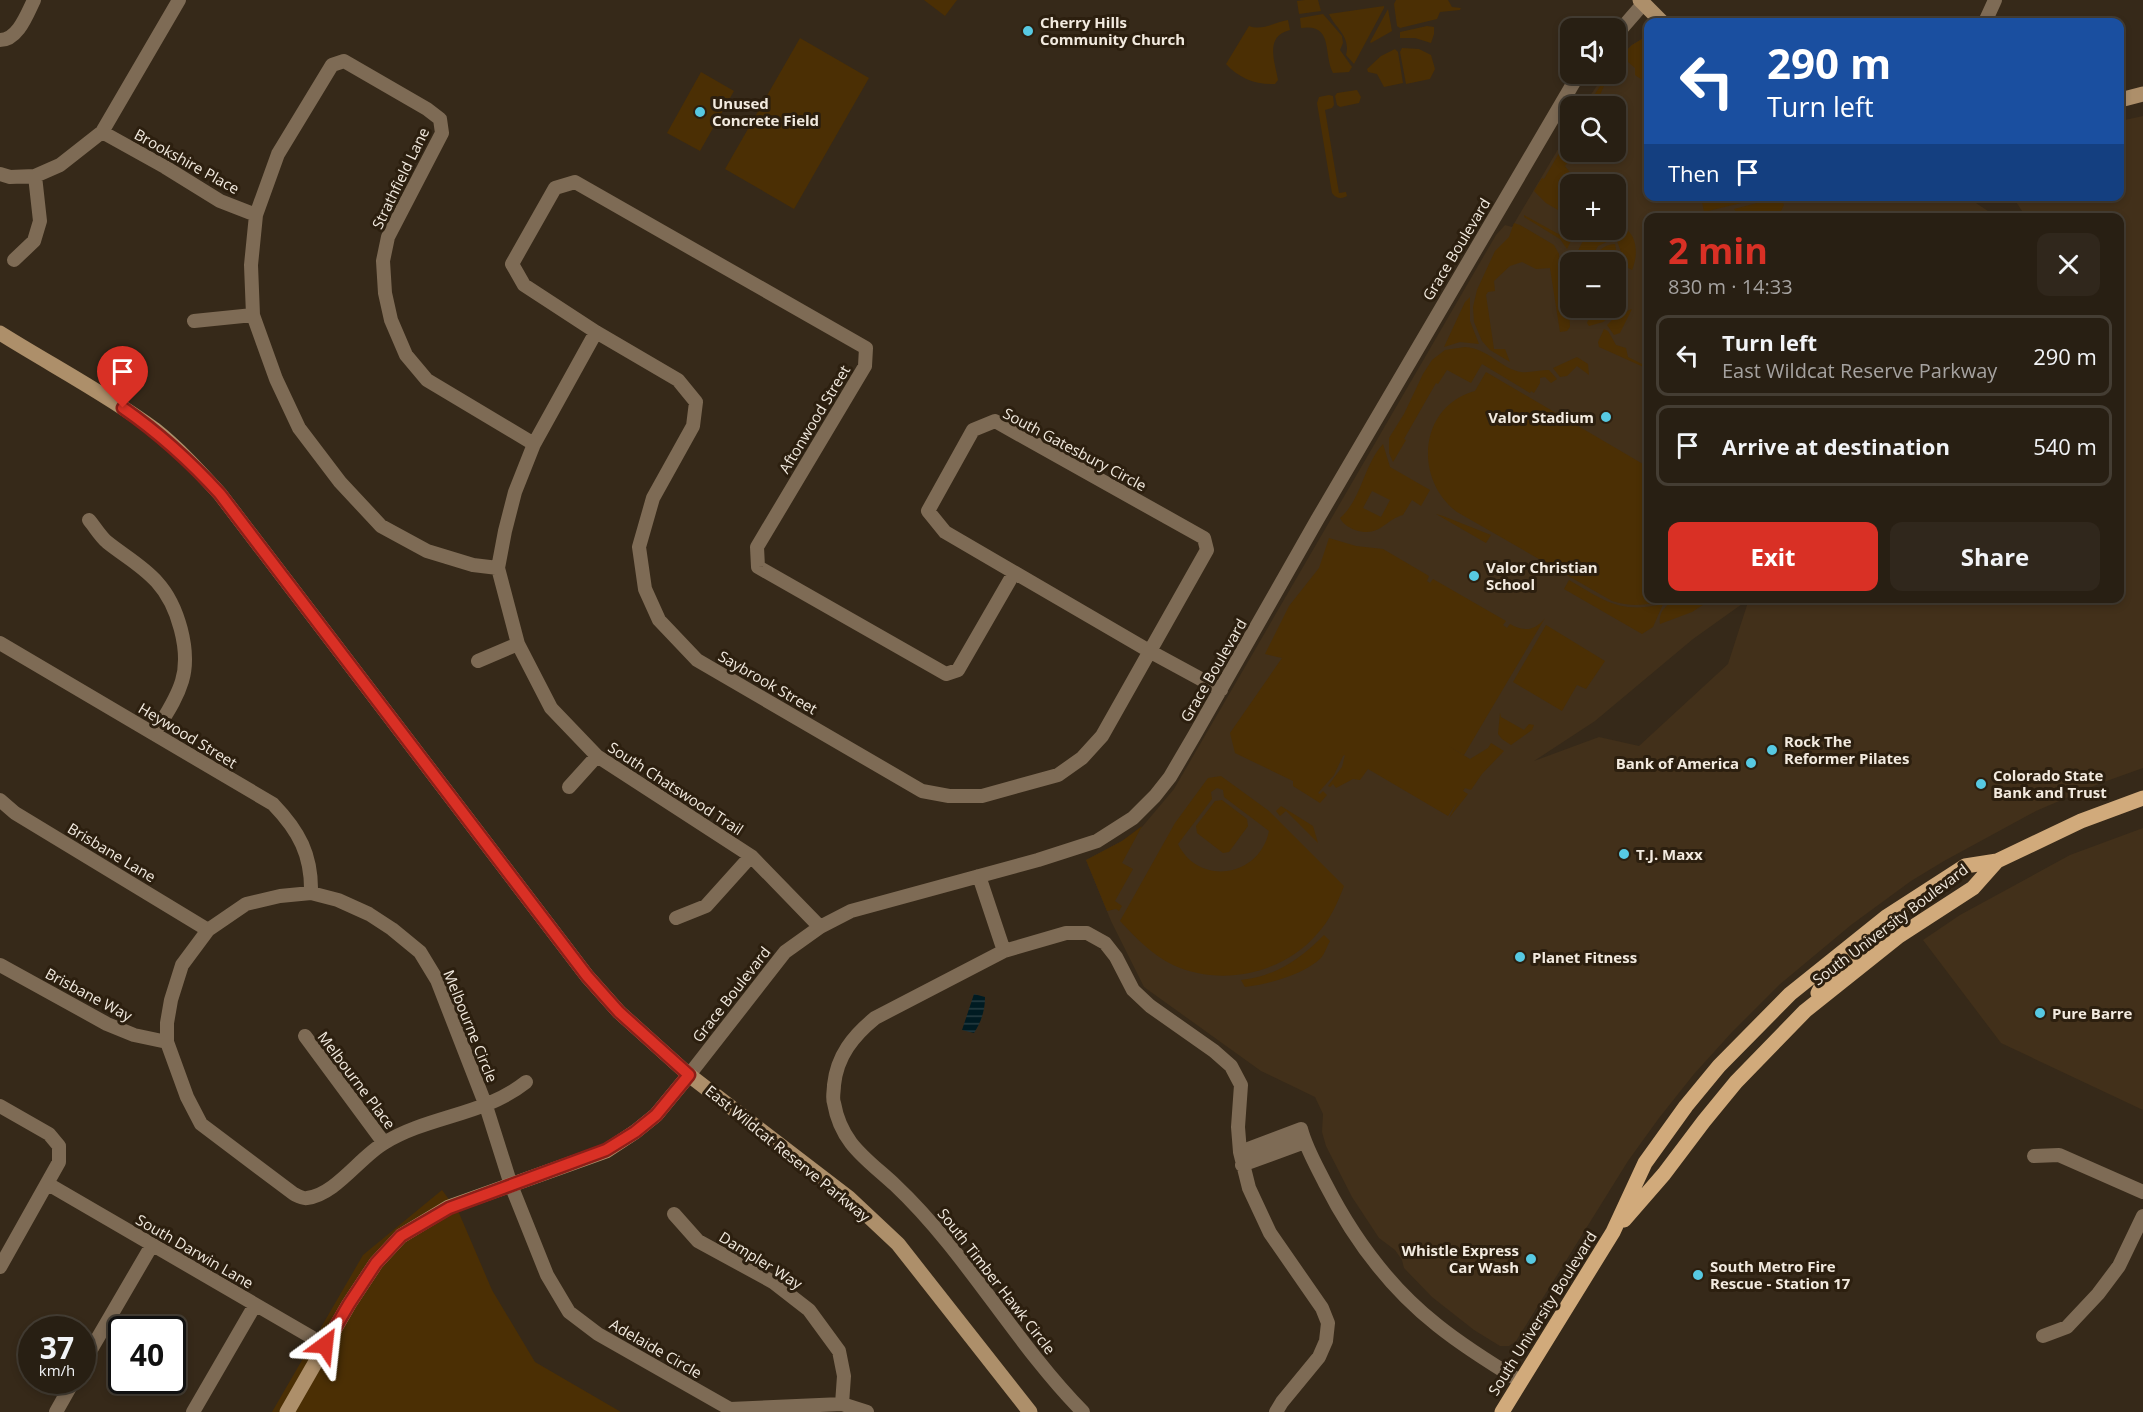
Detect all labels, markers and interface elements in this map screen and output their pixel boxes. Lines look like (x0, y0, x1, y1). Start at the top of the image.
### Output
place label: Cherry Hills Community Church (1040, 12, 1185, 49)
map controls (1560, 18, 1626, 318)
button: sound (1560, 18, 1626, 84)
marker: Cherry Hills Community Church (1021, 24, 1035, 38)
text: 290 m (1767, 34, 1891, 91)
icon: left (1668, 42, 1746, 120)
text: Turn left (1767, 88, 1874, 125)
place label: Unused Concrete Field (712, 93, 819, 130)
button: search (1560, 96, 1626, 162)
marker: Unused Concrete Field (693, 105, 707, 119)
street label: Brookshire Place (131, 124, 243, 198)
street label: Strathfield Lane (367, 124, 433, 232)
icon: arrive (1731, 156, 1764, 189)
text: Then (1668, 158, 1719, 188)
button: + (1560, 174, 1626, 240)
street label: Grace Boulevard (1418, 194, 1494, 304)
text: 2 min (1668, 226, 1768, 275)
button: close (2037, 233, 2100, 296)
button: − (1560, 252, 1626, 318)
text: 830 m · 14:33 (1668, 273, 1793, 300)
text: Turn left (1722, 327, 1817, 357)
icon: left (1671, 339, 1704, 372)
text: 290 m (2033, 341, 2097, 371)
pin (97, 346, 148, 408)
icon: arrive (106, 355, 139, 388)
text: East Wildcat Reserve Parkway (1722, 357, 1997, 384)
street label: Aftonwood Street (774, 361, 854, 477)
street label: South Gatesbury Circle (1000, 403, 1150, 495)
place label: Valor Stadium (1488, 407, 1594, 427)
marker: Valor Stadium (1599, 410, 1613, 424)
icon: arrive (1671, 429, 1704, 462)
text: Arrive at destination (1722, 431, 1950, 461)
text: 540 m (2033, 431, 2097, 461)
button: Exit (1668, 522, 1878, 591)
button: Share (1890, 522, 2100, 591)
place label: Valor Christian School (1486, 557, 1598, 594)
marker: Valor Christian School (1467, 569, 1481, 583)
street label: Grace Boulevard (1175, 615, 1251, 725)
street label: Saybrook Street (715, 646, 821, 718)
street label: Heywood Street (135, 698, 241, 772)
place label: Rock The Reformer Pilates (1784, 731, 1909, 768)
street label: South Chatswood Trail (605, 737, 747, 839)
marker: Rock The Reformer Pilates (1765, 743, 1779, 757)
place label: Bank of America (1616, 753, 1739, 773)
marker: Bank of America (1744, 756, 1758, 770)
place label: Colorado State Bank and Trust (1993, 765, 2107, 802)
marker: Colorado State Bank and Trust (1974, 777, 1988, 791)
street label: Brisbane Lane (64, 818, 160, 886)
place label: T.J. Maxx (1636, 844, 1703, 864)
marker: T.J. Maxx (1617, 847, 1631, 861)
street label: South University Boulevard (1808, 859, 1972, 989)
street label: Grace Boulevard (687, 942, 775, 1046)
place label: Planet Fitness (1532, 947, 1637, 967)
marker: Planet Fitness (1513, 950, 1527, 964)
street label: Brisbane Way (42, 963, 136, 1025)
street label: Melbourne Circle (439, 967, 503, 1085)
place label: Pure Barre (2052, 1003, 2133, 1023)
marker: Pure Barre (2033, 1006, 2047, 1020)
street label: Melbourne Place (314, 1027, 400, 1133)
street label: East Wildcat Reserve Parkway (701, 1080, 875, 1226)
street label: South Timber Hawk Circle (934, 1204, 1060, 1358)
street label: South Darwin Lane (133, 1209, 257, 1293)
street label: Dampler Way (716, 1227, 807, 1294)
street label: South University Boulevard (1483, 1227, 1601, 1399)
place label: Whistle Express Car Wash (1402, 1240, 1519, 1277)
marker: Whistle Express Car Wash (1524, 1252, 1538, 1266)
place label: South Metro Fire Rescue - Station 17 (1710, 1256, 1851, 1293)
marker: South Metro Fire Rescue - Station 17 (1691, 1268, 1705, 1282)
position arrow (293, 1313, 357, 1377)
street label: Adelaide Circle (606, 1314, 706, 1382)
speed limit sign: 40 (108, 1316, 186, 1394)
text: 37 (40, 1327, 74, 1368)
text: km/h (39, 1360, 75, 1380)

